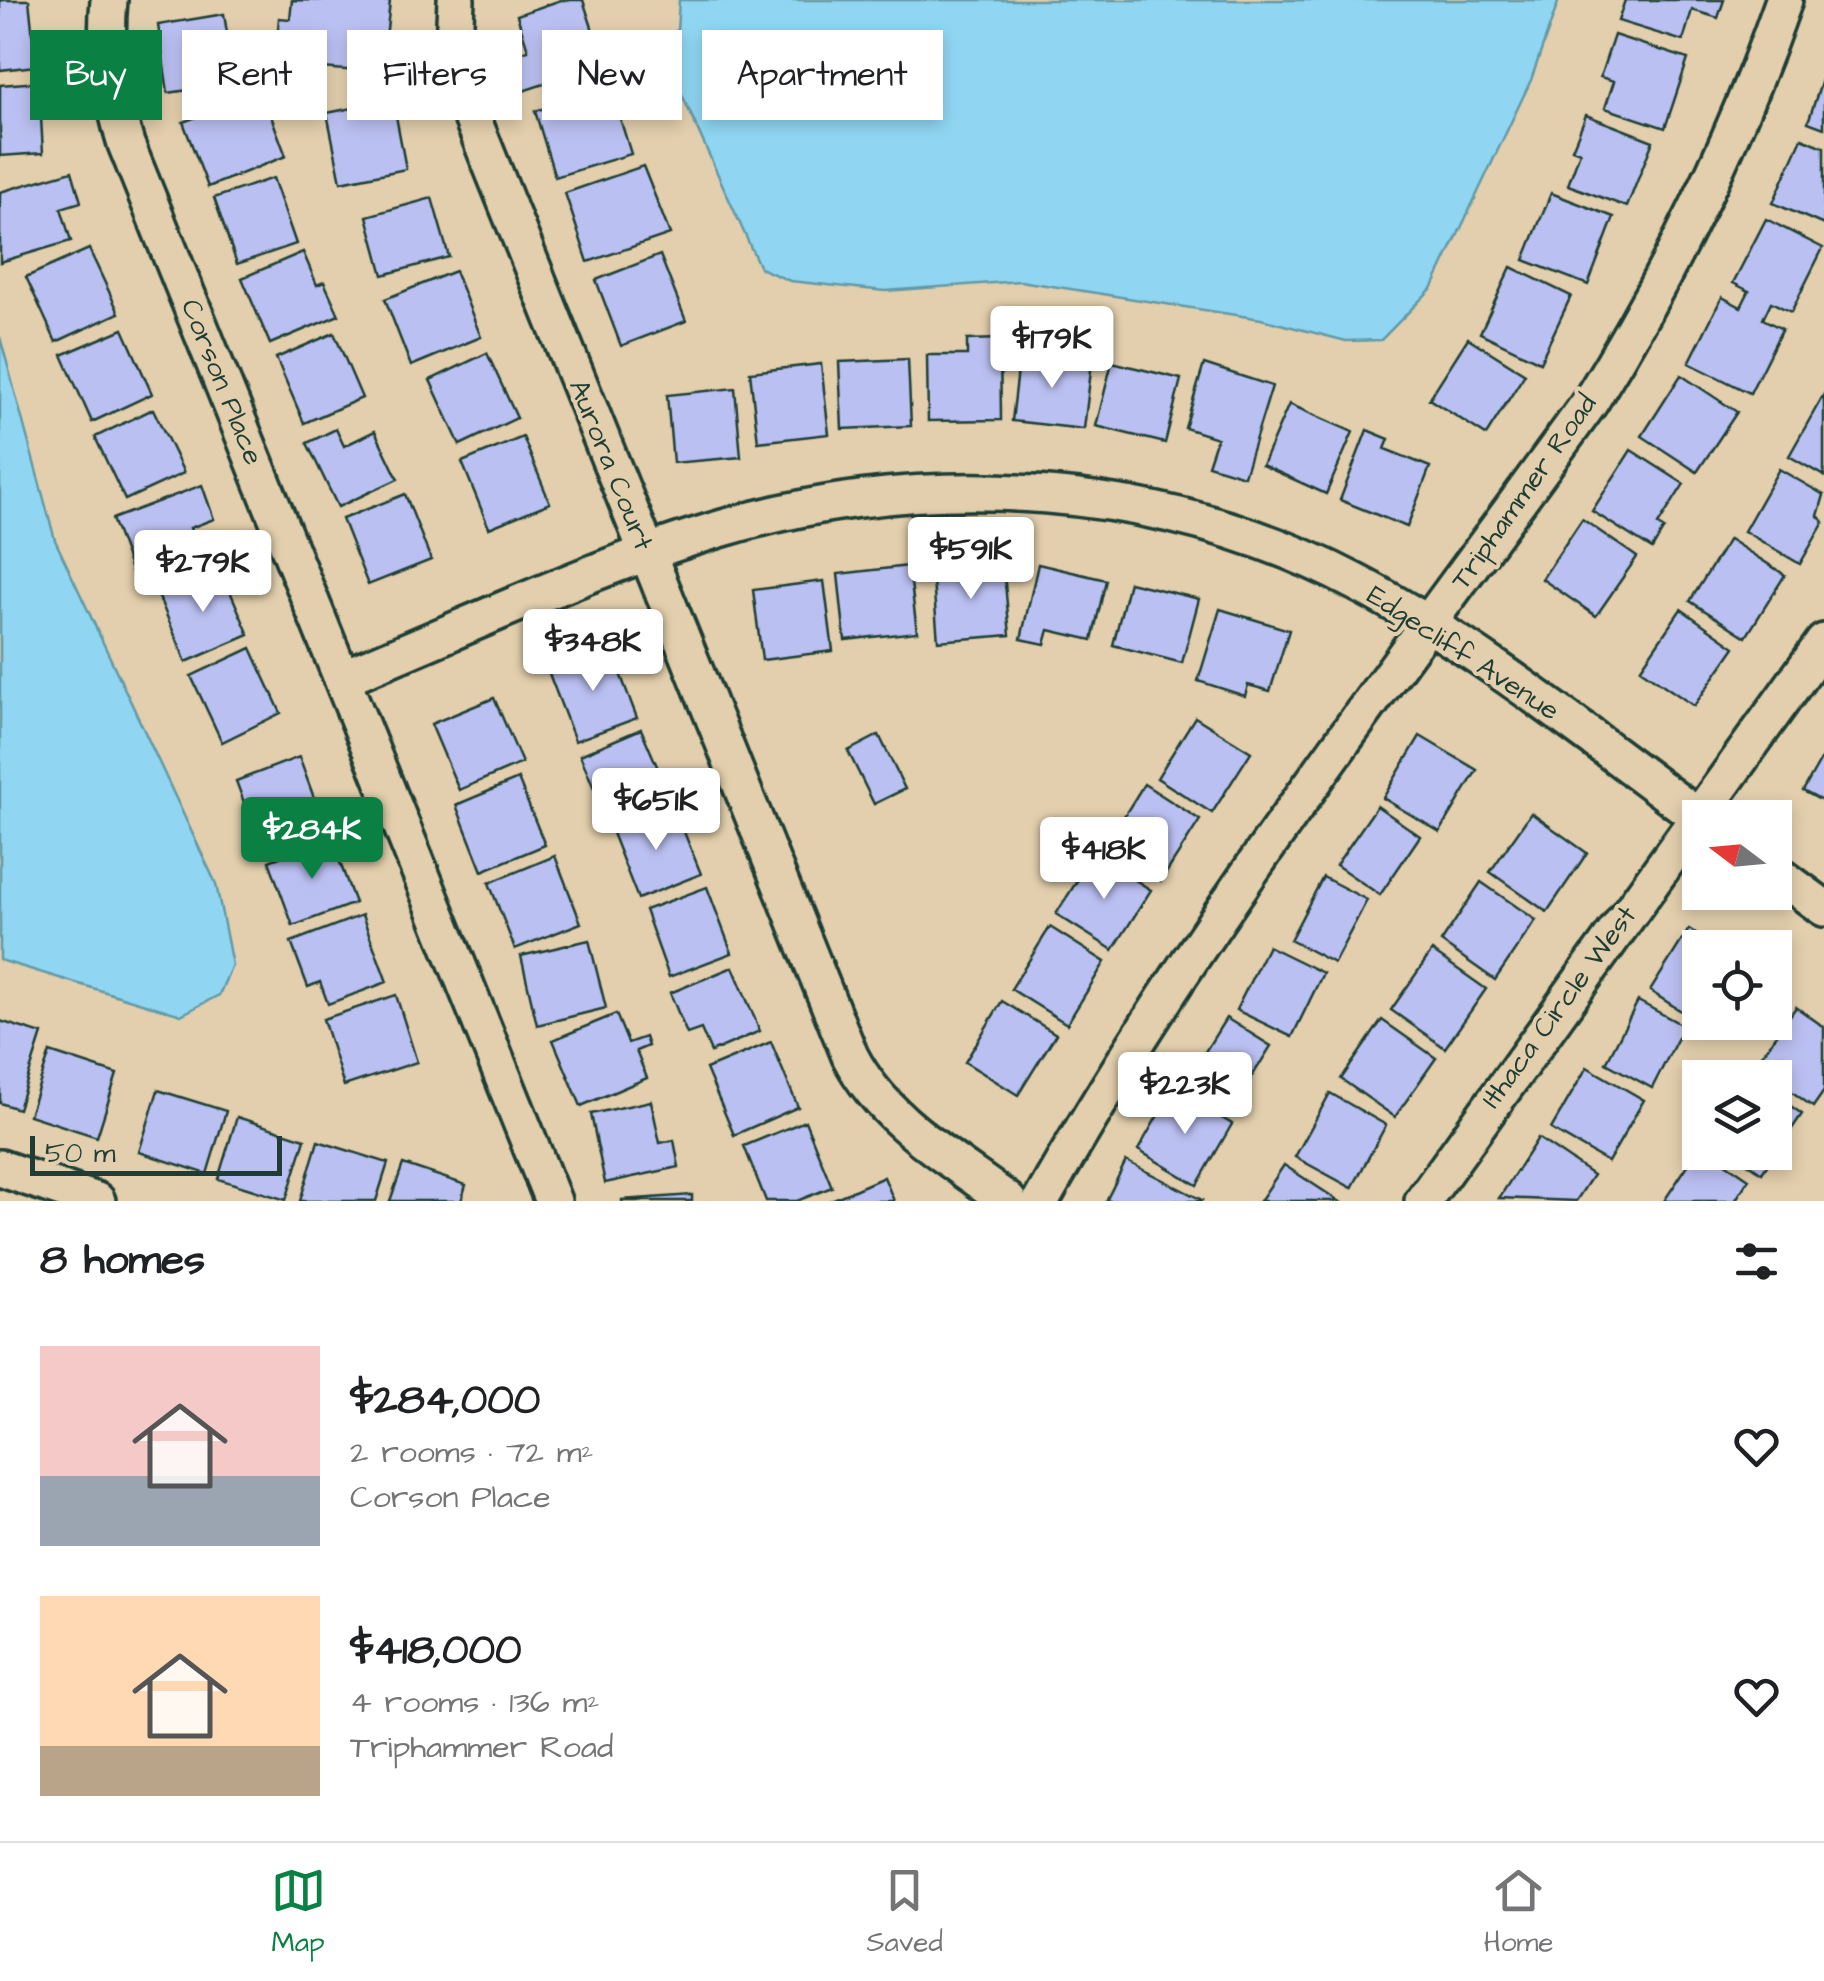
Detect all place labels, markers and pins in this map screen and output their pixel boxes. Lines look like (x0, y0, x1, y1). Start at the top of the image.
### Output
pin: $179K (982, 306, 1122, 391)
pin: $591K (901, 517, 1041, 602)
pin: $279K (133, 530, 273, 615)
pin: $348K (523, 609, 663, 694)
pin: $651K (586, 768, 726, 853)
pin: $284K (242, 797, 382, 882)
pin: $418K (1034, 817, 1174, 902)
pin: $223K (1115, 1052, 1255, 1137)

